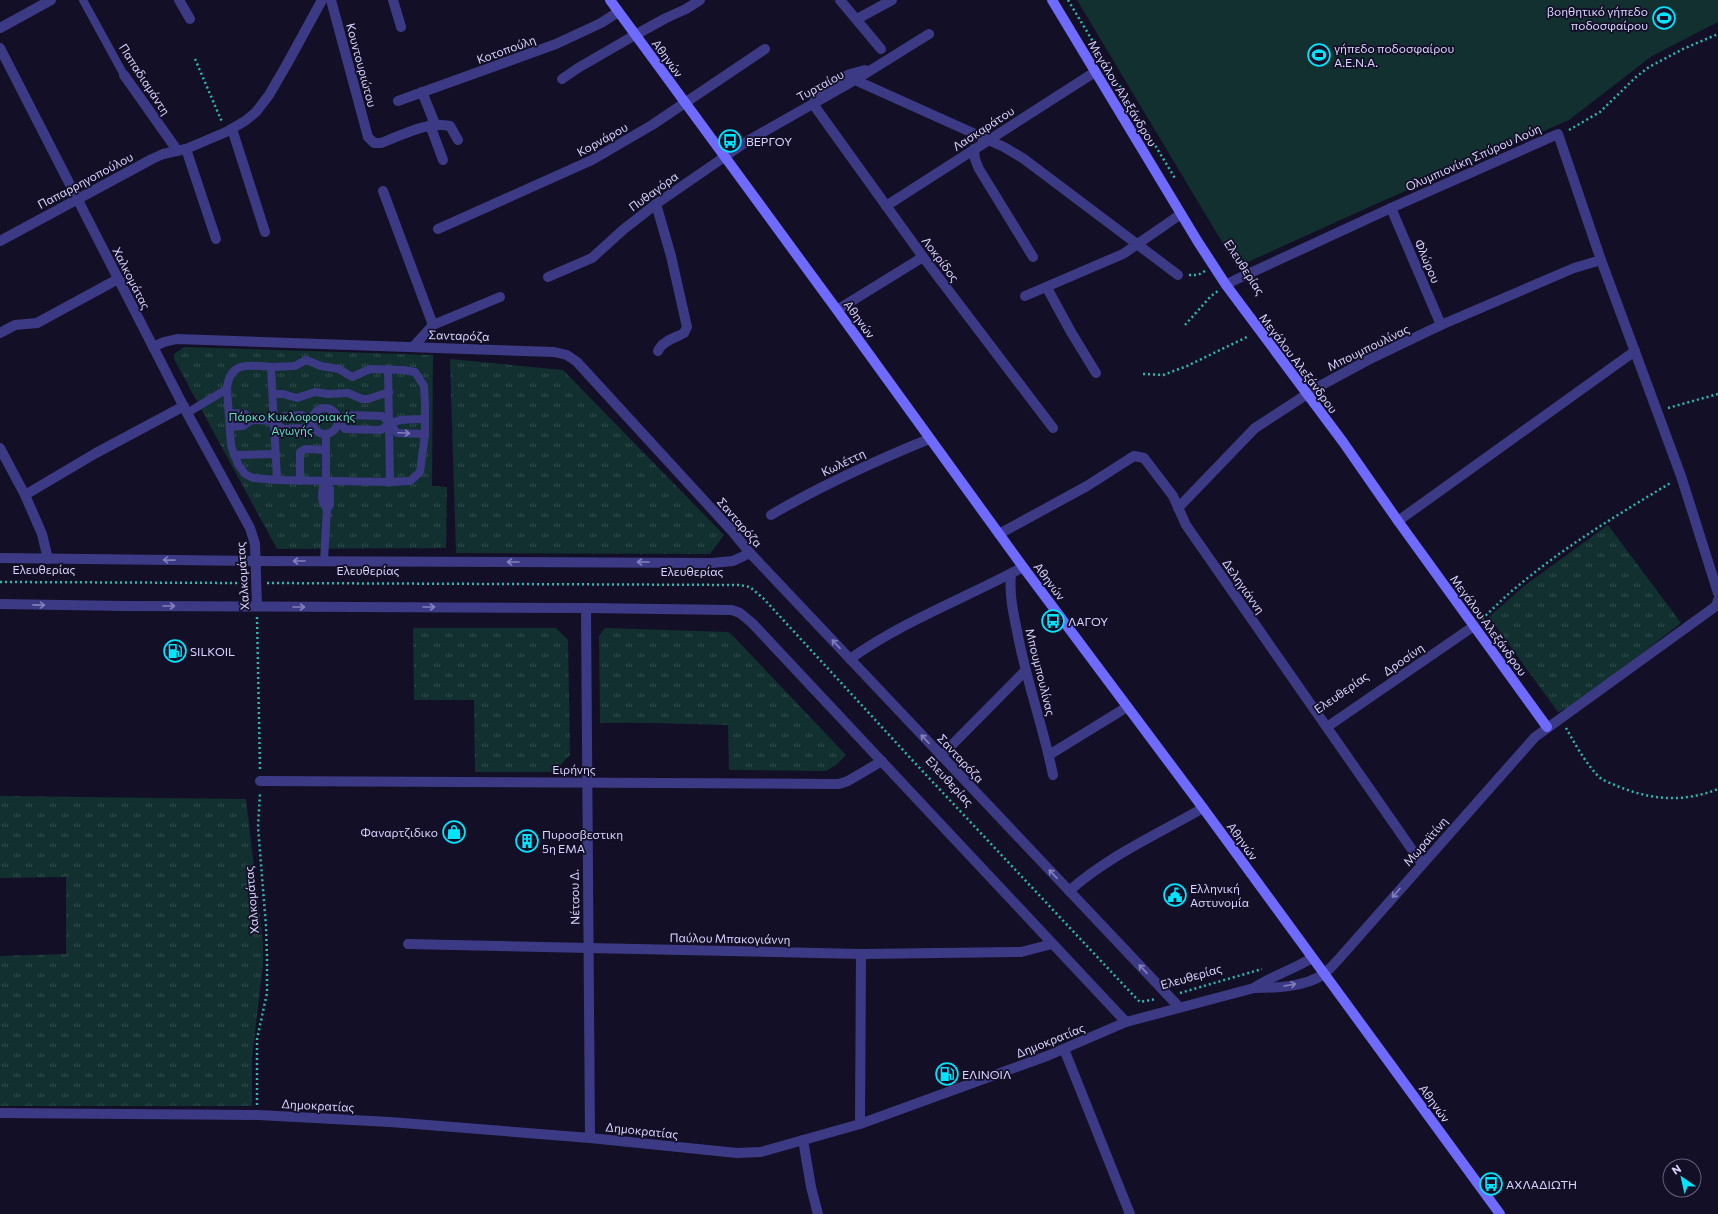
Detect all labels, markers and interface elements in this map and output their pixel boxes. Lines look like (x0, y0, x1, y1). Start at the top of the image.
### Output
place label: βοηθητικό γήπεδο ποδοσφαίρου (1547, 4, 1648, 32)
sports icon: βοηθητικό γήπεδο ποδοσφαίρου (1651, 5, 1677, 31)
street label: Κουντουριώτου (344, 21, 380, 109)
street label: Κοτοπούλη (475, 32, 537, 66)
street label: Αθηνών (650, 36, 686, 80)
street label: Μεγάλου Αλεξάνδρου (1086, 38, 1160, 149)
street label: Παπαδιαμάντη (117, 41, 173, 117)
place label: γήπεδο ποδοσφαίρου Α.Ε.Ν.Α. (1334, 41, 1454, 69)
sports icon: γήπεδο ποδοσφαίρου Α.Ε.Ν.Α. (1306, 42, 1332, 68)
street label: Τυρταίου (794, 66, 846, 104)
street label: Λασκαράτου (950, 103, 1017, 153)
street label: Κορνάρου (574, 119, 630, 159)
street label: Ολυμπιονίκη Σπύρου Λούη (1403, 121, 1543, 193)
bus stop icon: ΒΕΡΓΟΥ (717, 128, 743, 154)
place label: ΒΕΡΓΟΥ (746, 134, 792, 148)
street label: Παπαρρηγοπούλου (35, 149, 135, 211)
street label: Πυθαγόρα (626, 168, 680, 214)
street label: Λοκρίδος (920, 234, 963, 284)
street label: Ελευθερίας (1222, 237, 1268, 297)
street label: Φλώρου (1413, 237, 1444, 285)
street label: Χαλκομάτας (110, 244, 154, 312)
street label: Αθηνών (842, 297, 878, 341)
street label: Μεγάλου Αλεξάνδρου (1257, 310, 1341, 416)
street label: Μπουμπουλίνας (1325, 321, 1411, 373)
street label: Σανταρόζα (428, 327, 490, 343)
park label: Πάρκο Κυκλοφοριακής Αγωγής (229, 409, 356, 437)
one-way arrow (397, 430, 410, 437)
street label: Κωλέττη (819, 445, 867, 479)
street label: Σανταρόζα (715, 494, 765, 550)
street label: Χαλκομάτας (233, 541, 251, 610)
one-way arrow (163, 556, 176, 564)
street label: Δεληγιάννη (1220, 556, 1268, 616)
one-way arrow (293, 557, 306, 565)
one-way arrow (507, 558, 520, 566)
one-way arrow (637, 558, 650, 566)
street label: Αθηνών (1031, 560, 1069, 602)
street label: Ελευθερίας (12, 562, 76, 576)
street label: Ελευθερίας (336, 563, 400, 577)
street label: Ελευθερίας (660, 564, 724, 578)
street label: Μεγάλου Αλεξάνδρου (1448, 572, 1530, 678)
one-way arrow (32, 601, 45, 608)
one-way arrow (162, 602, 175, 610)
one-way arrow (292, 603, 305, 611)
one-way arrow (422, 603, 435, 611)
bus stop icon: ΛΑΓΟΥ (1040, 608, 1066, 634)
place label: ΛΑΓΟΥ (1068, 614, 1108, 628)
street label: Μπουμπουλίνας (1023, 627, 1059, 717)
fuel station icon: SILKOIL (162, 638, 188, 664)
one-way arrow (832, 639, 841, 650)
street label: Δροσίνη (1380, 640, 1426, 678)
place label: SILKOIL (190, 644, 235, 658)
street label: Ελευθερίας (1311, 668, 1371, 716)
street label: Σανταρόζα (935, 731, 987, 785)
one-way arrow (921, 734, 930, 744)
street label: Ελευθερίας (923, 753, 977, 809)
street label: Ειρήνης (552, 762, 596, 776)
street label: Μωραϊτίνη (1400, 814, 1450, 868)
shop icon: Φαναρτζιδικο (441, 819, 467, 845)
street label: Αθηνών (1225, 819, 1261, 863)
place label: Φαναρτζιδικο (361, 825, 438, 839)
place label: Πυροσβεστικη 5η ΕΜΑ (542, 827, 623, 855)
building icon: Πυροσβεστικη 5η ΕΜΑ (514, 828, 540, 854)
street label: Χαλκομάτας (241, 865, 261, 935)
street label: Νέτσου Δ. (567, 869, 581, 925)
one-way arrow (1048, 869, 1058, 879)
place label: Ελληνική Αστυνομία (1190, 881, 1249, 909)
public building icon: Ελληνική Αστυνομία (1162, 882, 1188, 908)
one-way arrow (1392, 888, 1401, 898)
street label: Παύλου Μπακογιάννη (669, 930, 791, 946)
street label: Ελευθερίας (1159, 961, 1223, 991)
one-way arrow (1138, 964, 1147, 974)
one-way arrow (1283, 981, 1296, 989)
street label: Δημοκρατίας (1013, 1020, 1087, 1060)
fuel station icon: ΕΛΙΝΟΙΛ (934, 1061, 960, 1087)
place label: ΕΛΙΝΟΙΛ (962, 1067, 1011, 1081)
street label: Αθηνών (1417, 1081, 1453, 1125)
street label: Δημοκρατίας (281, 1096, 355, 1114)
street label: Δημοκρατίας (605, 1119, 679, 1141)
north arrow (1662, 1158, 1702, 1198)
text: N (1669, 1162, 1683, 1177)
bus stop icon: ΑΧΛΑΔΙΩΤΗ (1478, 1171, 1504, 1197)
place label: ΑΧΛΑΔΙΩΤΗ (1506, 1177, 1577, 1191)

